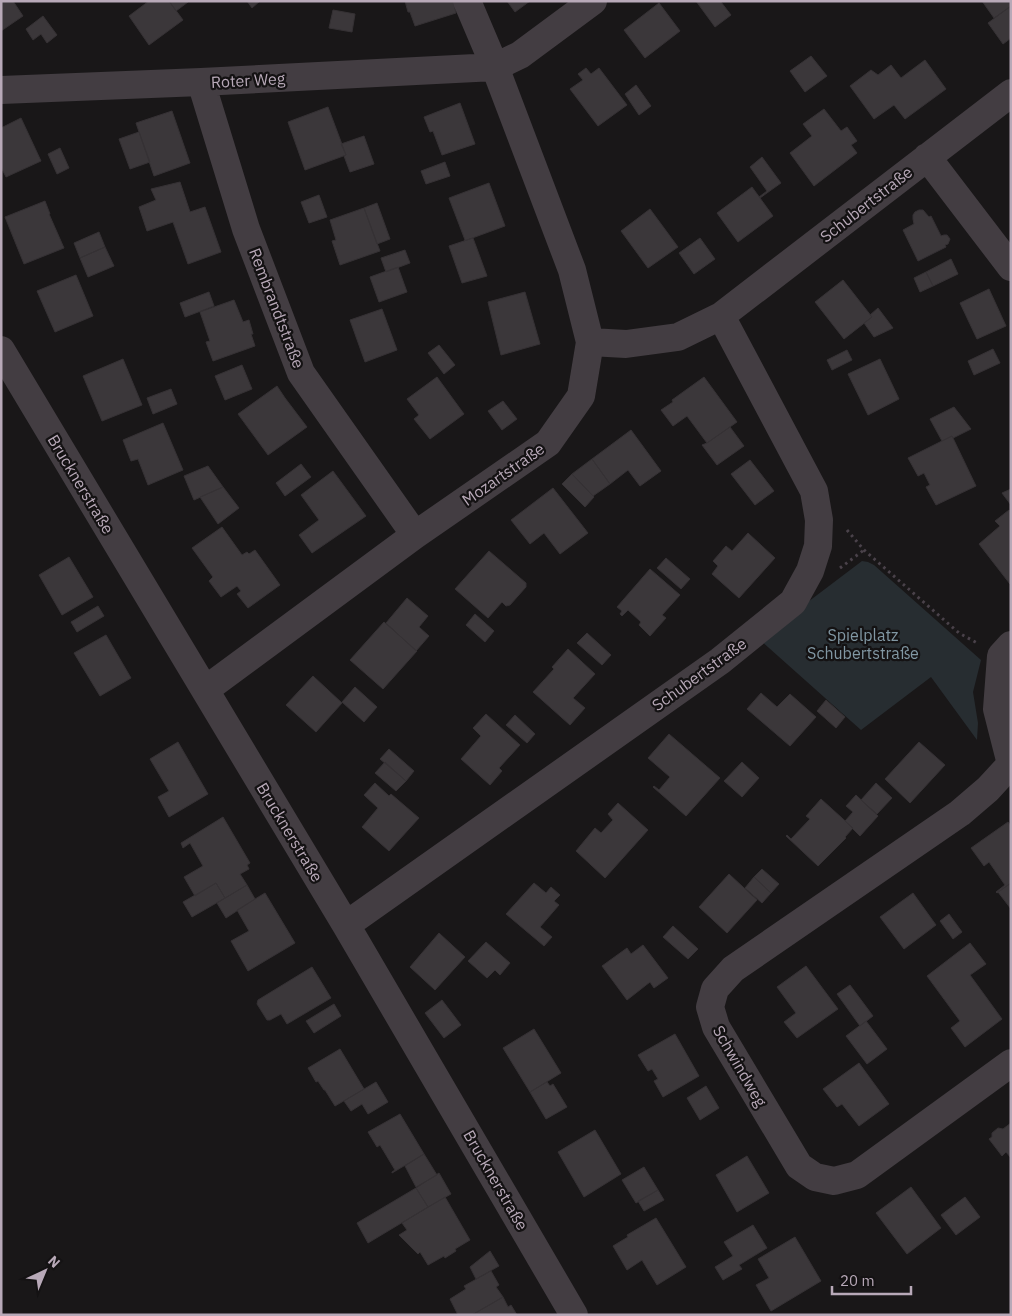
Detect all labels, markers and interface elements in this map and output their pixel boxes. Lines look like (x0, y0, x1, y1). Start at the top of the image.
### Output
street label: Roter Weg (210, 68, 286, 92)
street label: Schubertstraße (816, 162, 916, 246)
street label: Rembrandtstraße (245, 245, 309, 371)
street label: Brucknerstraße (44, 431, 119, 537)
street label: Mozartstraße (458, 438, 548, 510)
park label: Spielplatz Schubertstraße (807, 625, 919, 663)
street label: Schubertstraße (648, 633, 750, 715)
street label: Brucknerstraße (253, 779, 328, 885)
street label: Schwindweg (709, 1022, 772, 1111)
street label: Brucknerstraße (459, 1126, 533, 1234)
north arrow (20, 1246, 70, 1296)
text: N (44, 1252, 64, 1272)
scale bar (832, 1264, 911, 1296)
text: 20 m (840, 1271, 875, 1290)

